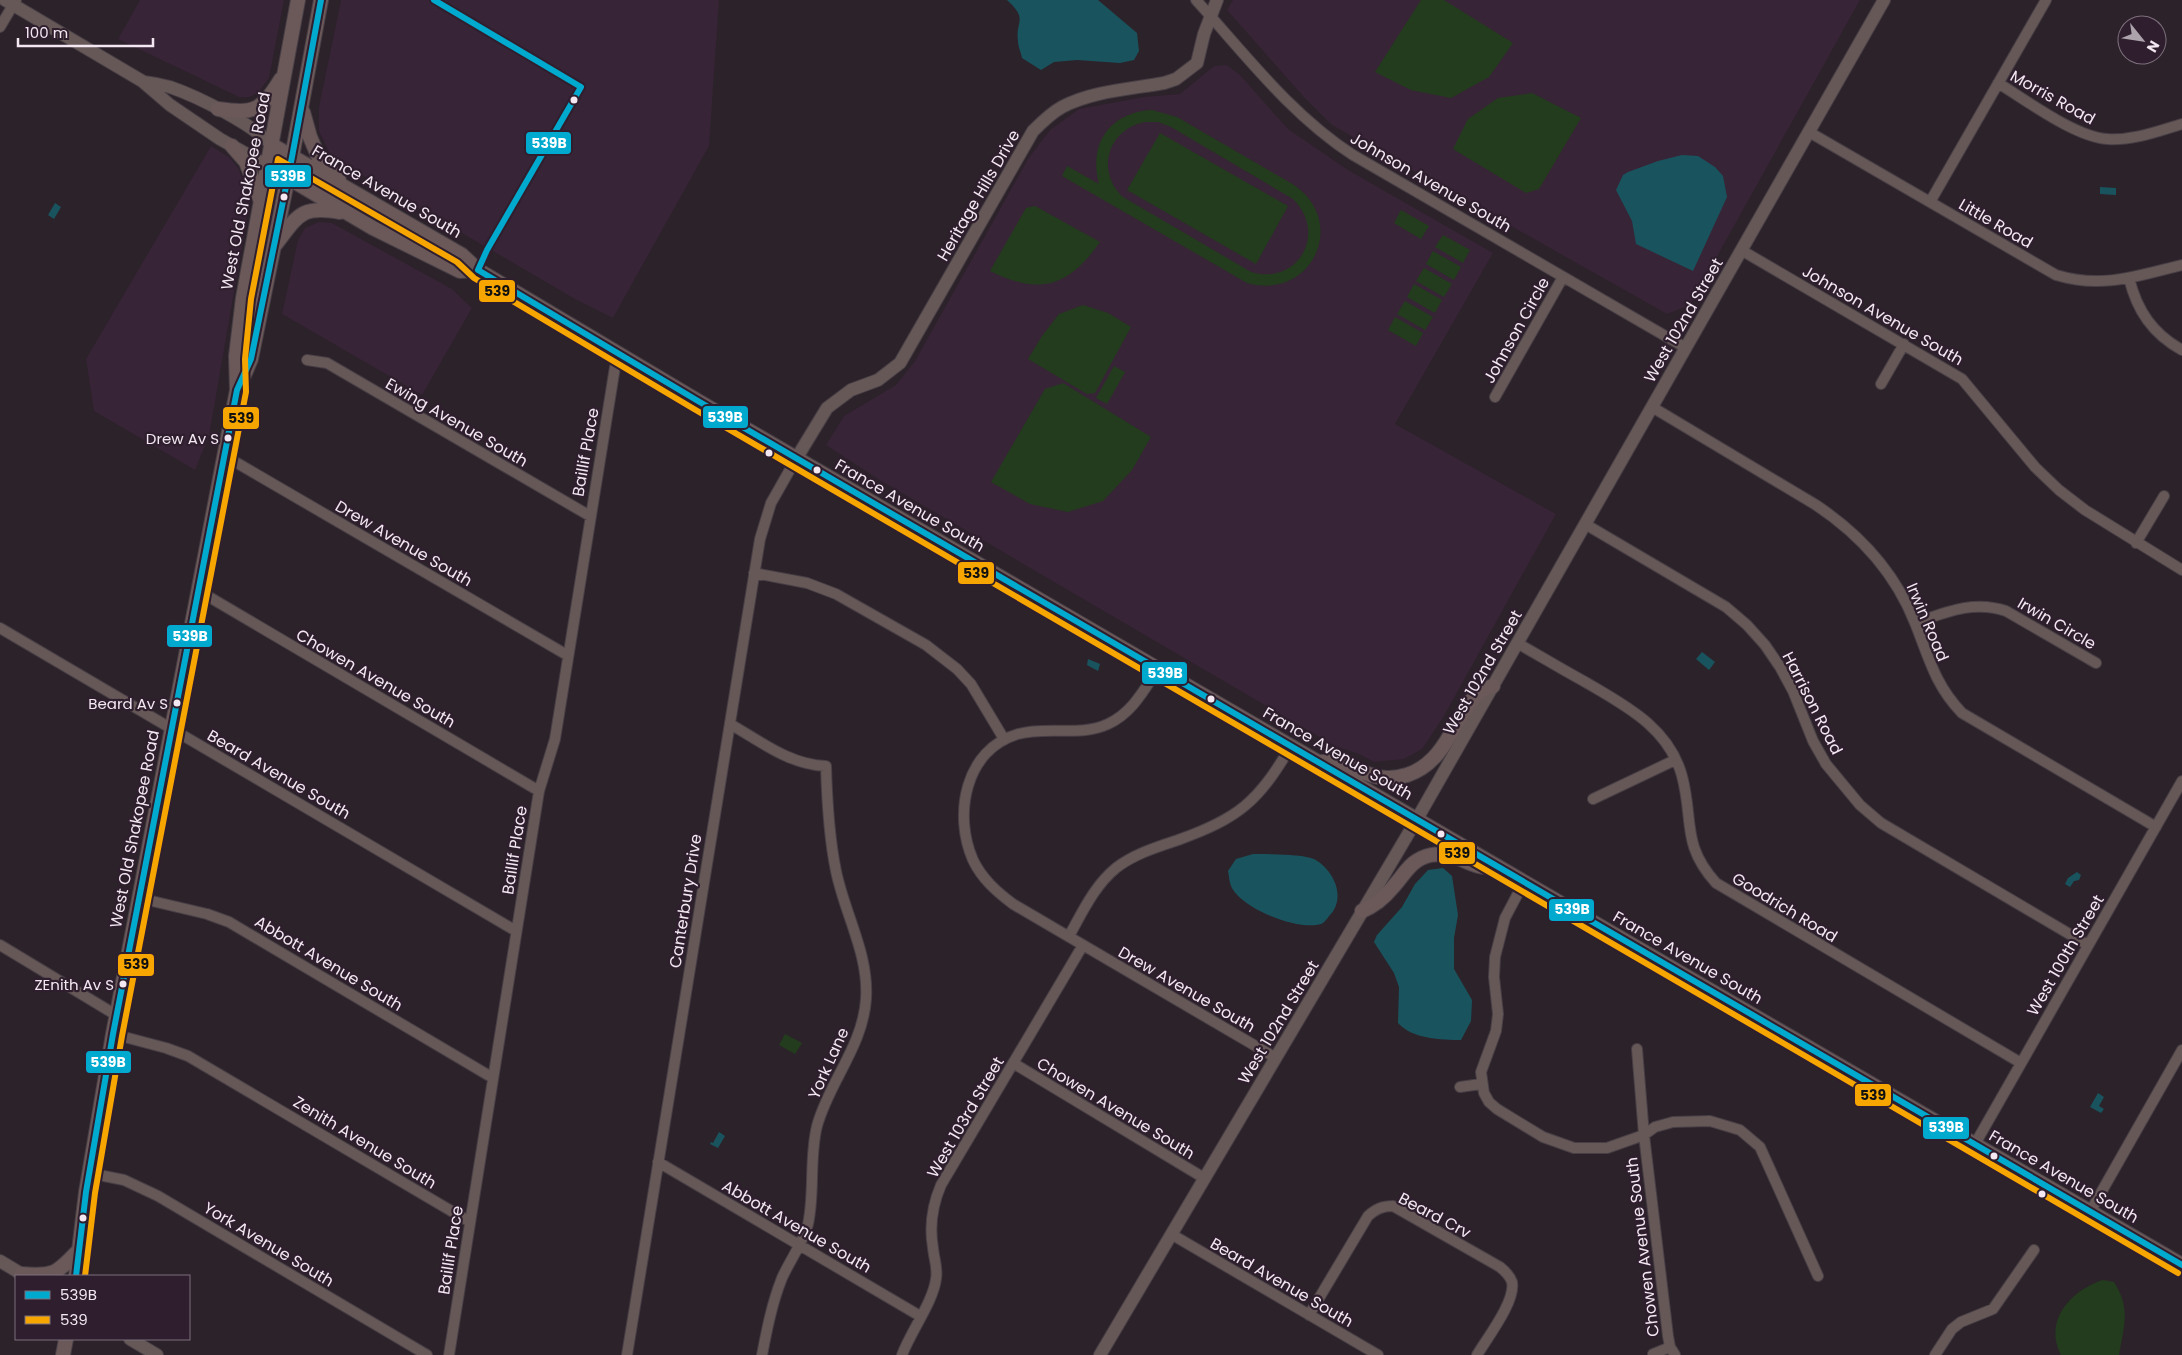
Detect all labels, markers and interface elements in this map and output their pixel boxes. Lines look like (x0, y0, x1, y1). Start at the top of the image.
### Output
scale bar (18, 15, 152, 47)
north arrow (2117, 15, 2167, 65)
text: 100 m (25, 22, 68, 43)
text: N (2142, 37, 2165, 56)
street label: Morris Road (2006, 65, 2099, 130)
street label: West Old Shakopee Road (215, 90, 276, 292)
unlabelled marker (569, 95, 579, 105)
street label: Heritage Hills Drive (931, 125, 1025, 265)
street label: Johnson Avenue South (1346, 127, 1516, 238)
line badge: 539B (525, 131, 572, 155)
text: 539B (531, 133, 567, 153)
street label: France Avenue South (308, 139, 466, 244)
line badge: 539B (264, 164, 312, 188)
text: 539B (270, 166, 306, 186)
unlabelled marker (279, 192, 289, 202)
street label: Little Road (1954, 193, 2037, 254)
street label: West 102nd Street (1638, 253, 1729, 387)
street label: Johnson Avenue South (1798, 260, 1968, 371)
street label: Johnson Circle (1478, 273, 1555, 387)
line badge: 539 (478, 279, 516, 303)
text: 539 (484, 281, 510, 301)
street label: Ewing Avenue South (381, 372, 532, 473)
line badge: 539B (702, 405, 749, 429)
line badge: 539 (222, 406, 260, 430)
street label: Baillif Place (566, 406, 605, 498)
text: 539B (707, 407, 743, 427)
text: 539 (228, 408, 254, 428)
place label: Drew Av S (146, 428, 219, 449)
marker: Drew Av S (223, 433, 233, 443)
unlabelled marker (764, 448, 774, 458)
street label: France Avenue South (831, 453, 989, 558)
unlabelled marker (812, 465, 822, 475)
street label: Drew Avenue South (331, 495, 477, 592)
line badge: 539 (957, 561, 995, 585)
text: 539 (963, 563, 989, 583)
street label: Irwin Road (1901, 579, 1954, 665)
street label: Irwin Circle (2013, 592, 2100, 655)
street label: West 102nd Street (1437, 605, 1528, 739)
street label: Chowen Avenue South (292, 623, 460, 734)
line badge: 539B (166, 624, 213, 648)
text: 539B (172, 626, 208, 646)
street label: Harrison Road (1777, 648, 1848, 759)
line badge: 539B (1141, 661, 1188, 685)
text: 539B (1147, 663, 1183, 683)
place label: Beard Av S (88, 693, 168, 714)
unlabelled marker (1206, 694, 1216, 704)
marker: Beard Av S (172, 698, 182, 708)
street label: France Avenue South (1259, 701, 1417, 806)
street label: Beard Avenue South (203, 724, 355, 825)
street label: West Old Shakopee Road (104, 728, 165, 930)
street label: Baillif Place (496, 804, 533, 896)
unlabelled marker (1436, 829, 1446, 839)
street label: Canterbury Drive (664, 832, 707, 970)
line badge: 539 (1438, 841, 1476, 865)
text: 539 (1444, 843, 1470, 863)
street label: Goodrich Road (1728, 867, 1842, 948)
street label: West 100th Street (2021, 890, 2110, 1020)
line badge: 539B (1548, 898, 1595, 922)
text: 539B (1554, 899, 1590, 919)
street label: France Avenue South (1609, 905, 1767, 1010)
street label: Abbott Avenue South (250, 910, 407, 1017)
street label: Drew Avenue South (1114, 941, 1260, 1038)
line badge: 539 (117, 953, 155, 977)
text: 539 (123, 954, 149, 974)
street label: West 102nd Street (1232, 956, 1325, 1088)
place label: ZEnith Av S (34, 974, 114, 995)
marker: ZEnith Av S (118, 979, 128, 989)
street label: York Lane (803, 1024, 854, 1103)
line badge: 539B (85, 1050, 132, 1074)
text: 539B (90, 1052, 126, 1072)
street label: West 103rd Street (921, 1052, 1010, 1182)
street label: Chowen Avenue South (1032, 1052, 1199, 1165)
line badge: 539 (1854, 1083, 1892, 1107)
text: 539 (1860, 1085, 1886, 1105)
street label: Zenith Avenue South (289, 1090, 441, 1194)
line badge: 539B (1922, 1116, 1970, 1140)
text: 539B (1928, 1117, 1964, 1137)
street label: France Avenue South (1985, 1124, 2143, 1229)
unlabelled marker (1989, 1151, 1999, 1161)
street label: Chowen Avenue South (1620, 1156, 1665, 1338)
street label: Abbott Avenue South (718, 1174, 876, 1279)
street label: Beard Crv (1395, 1187, 1475, 1244)
unlabelled marker (2037, 1189, 2047, 1199)
street label: York Avenue South (199, 1196, 338, 1292)
street label: Baillif Place (432, 1204, 469, 1296)
unlabelled marker (78, 1213, 88, 1223)
street label: Beard Avenue South (1206, 1232, 1358, 1333)
legend (15, 1275, 190, 1340)
text: 539B (60, 1284, 97, 1305)
text: 539 (60, 1309, 88, 1330)

